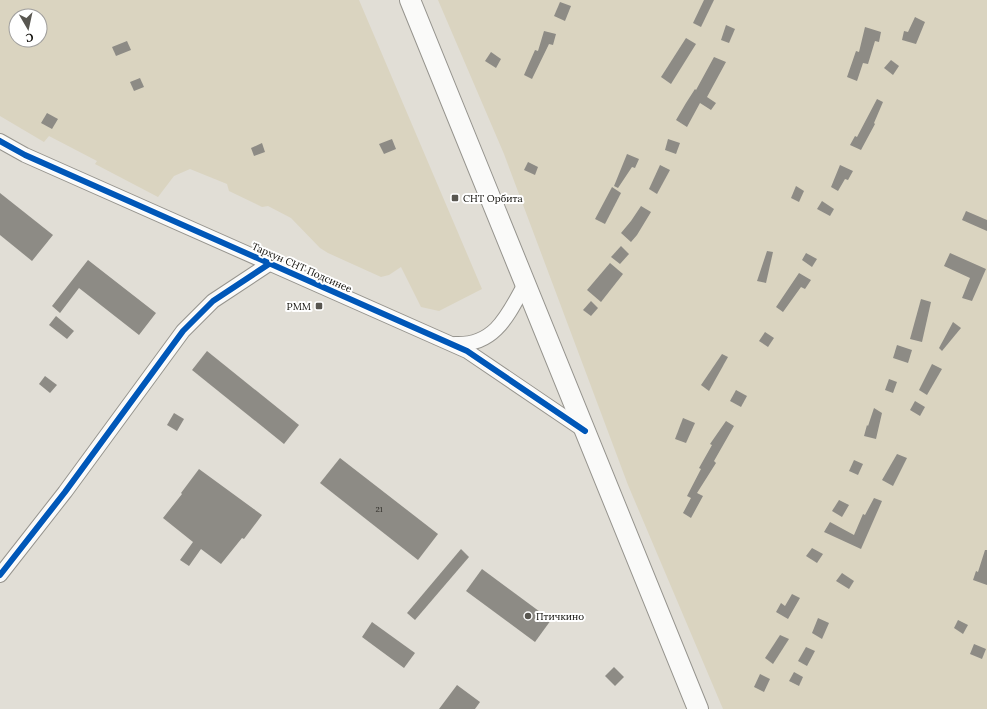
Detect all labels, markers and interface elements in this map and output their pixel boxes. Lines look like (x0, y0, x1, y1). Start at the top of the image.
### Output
north arrow (8, 8, 48, 48)
text: С (24, 30, 34, 45)
place label: СНТ Орбита (463, 192, 523, 205)
marker: СНТ Орбита (450, 193, 460, 203)
street label: Тархун СНТ Подсинее (250, 239, 354, 296)
place label: РММ (287, 300, 311, 313)
marker: РММ (314, 301, 324, 311)
house number: 21 (375, 504, 383, 514)
place label: Птичкино (536, 610, 584, 623)
marker: Птичкино (523, 611, 533, 621)

